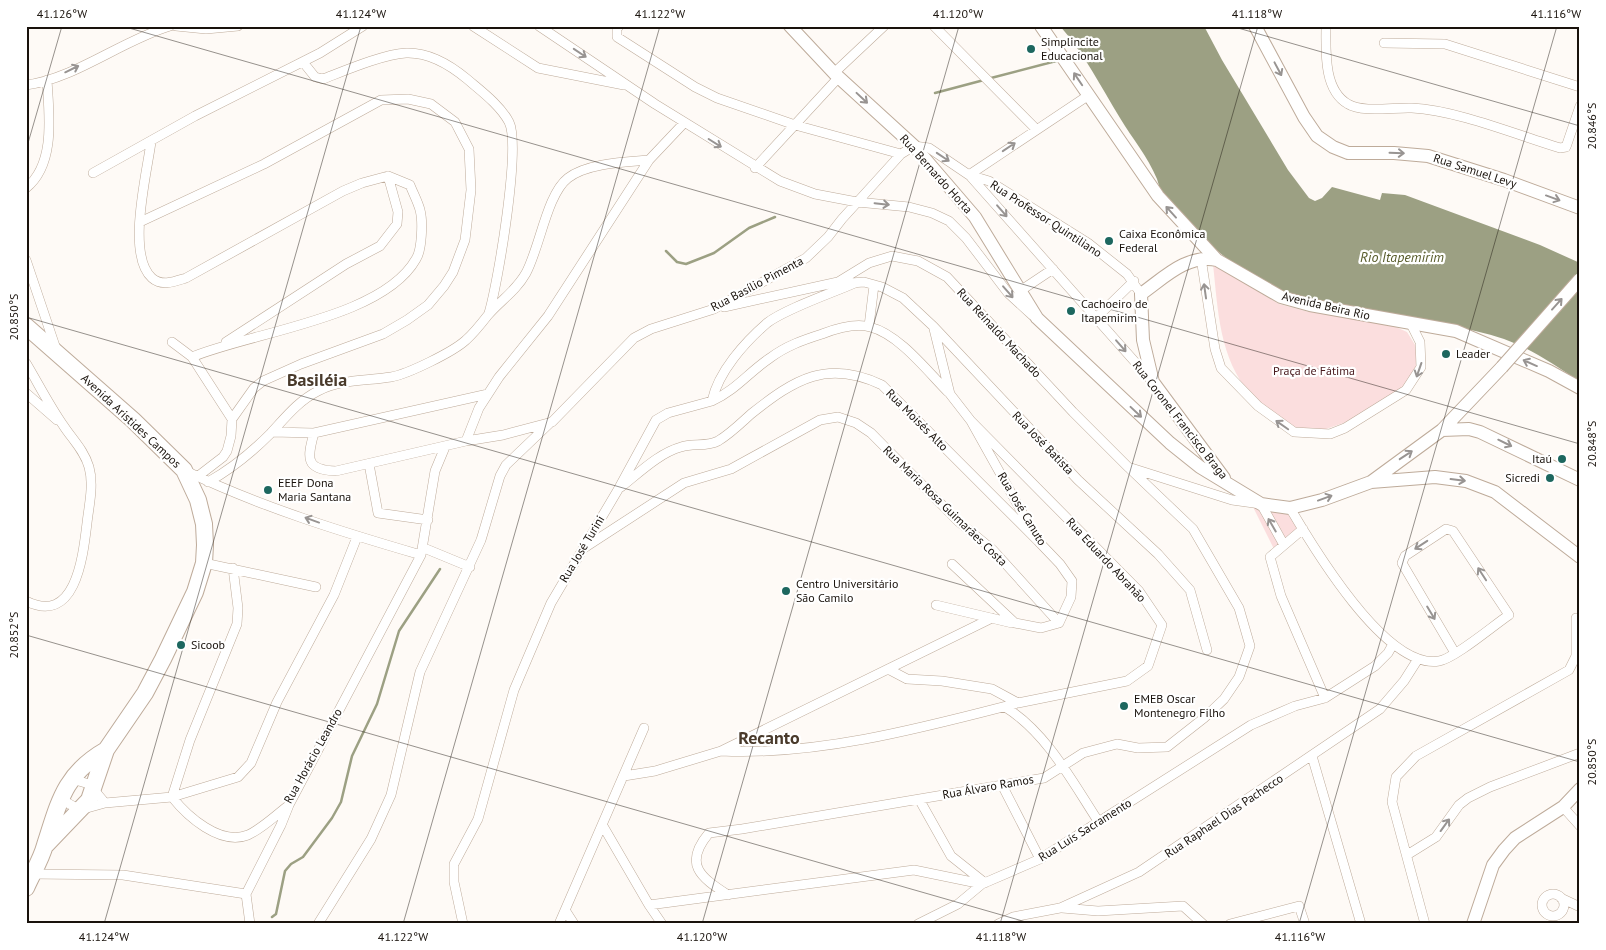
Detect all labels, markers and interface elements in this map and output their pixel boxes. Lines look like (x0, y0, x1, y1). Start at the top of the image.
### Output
text: 41.126°W (37, 6, 87, 21)
text: 41.124°W (336, 6, 386, 21)
text: 41.122°W (635, 6, 685, 21)
text: 41.120°W (933, 6, 983, 21)
text: 41.118°W (1232, 6, 1282, 21)
text: 41.116°W (1531, 6, 1581, 21)
place label: Simplincite Educacional (1041, 34, 1103, 63)
marker: Simplincite Educacional (1025, 43, 1037, 55)
one-way arrow (573, 48, 587, 58)
one-way arrow (1274, 61, 1283, 76)
one-way arrow (64, 64, 79, 73)
one-way arrow (1073, 72, 1083, 86)
one-way arrow (855, 92, 868, 104)
text: 20.846°S (1584, 103, 1599, 149)
street label: Rua Bernardo Horta (897, 131, 976, 216)
one-way arrow (708, 138, 722, 148)
one-way arrow (1002, 142, 1016, 152)
one-way arrow (1389, 149, 1405, 158)
street label: Rua Samuel Levy (1432, 150, 1519, 191)
one-way arrow (935, 152, 949, 162)
street label: Rua Professor Quintiliano (988, 177, 1105, 260)
one-way arrow (1544, 194, 1560, 203)
one-way arrow (873, 199, 889, 209)
one-way arrow (996, 204, 1007, 217)
one-way arrow (1165, 205, 1177, 218)
place label: Caixa Econômica Federal (1119, 226, 1206, 255)
marker: Caixa Econômica Federal (1103, 235, 1115, 247)
water label: Rio Itapemirim (1360, 248, 1444, 266)
street label: Rua Basílio Pimenta (708, 253, 806, 314)
one-way arrow (1200, 283, 1210, 299)
street label: Rua Reinaldo Machado (954, 285, 1045, 381)
one-way arrow (1002, 286, 1014, 299)
street label: Avenida Beira Rio (1281, 288, 1372, 323)
text: 20.850°S (6, 294, 21, 340)
place label: Cachoeiro de Itapemirim (1081, 296, 1148, 325)
one-way arrow (1552, 298, 1563, 311)
marker: Cachoeiro de Itapemirim (1065, 305, 1077, 317)
one-way arrow (1115, 339, 1126, 352)
place label: Leader (1456, 346, 1490, 361)
marker: Leader (1440, 348, 1452, 360)
street label: Rua Coronel Francisco Braga (1130, 358, 1231, 482)
one-way arrow (1523, 358, 1538, 368)
one-way arrow (1413, 362, 1423, 378)
park label: Praça de Fátima (1273, 363, 1355, 378)
district label: Basiléia (287, 368, 347, 391)
street label: Avenida Aristides Campos (78, 370, 184, 471)
street label: Rua Moisés Alto (883, 385, 952, 454)
one-way arrow (1129, 406, 1142, 418)
street label: Rua José Batista (1009, 408, 1077, 477)
one-way arrow (1275, 420, 1289, 430)
text: 20.848°S (1584, 421, 1599, 467)
one-way arrow (1498, 438, 1513, 448)
street label: Rua Maria Rosa Guimarães Costa (880, 442, 1011, 569)
one-way arrow (1399, 450, 1413, 461)
place label: Itaú (1532, 451, 1552, 466)
marker: Itaú (1556, 453, 1568, 465)
street label: Rua José Canuto (995, 469, 1050, 548)
place label: Sicredi (1505, 470, 1540, 485)
marker: Sicredi (1544, 472, 1556, 484)
place label: EEEF Dona Maria Santana (278, 475, 351, 504)
one-way arrow (1450, 475, 1466, 485)
marker: EEEF Dona Maria Santana (262, 484, 274, 496)
one-way arrow (1317, 493, 1332, 502)
street label: Rua José Turini (556, 513, 607, 585)
street label: Rua Eduardo Abrahão (1063, 514, 1149, 605)
one-way arrow (304, 515, 320, 524)
one-way arrow (1267, 518, 1277, 532)
one-way arrow (1415, 541, 1429, 551)
one-way arrow (1477, 568, 1487, 582)
place label: Centro Universitário São Camilo (796, 576, 898, 605)
marker: Centro Universitário São Camilo (780, 585, 792, 597)
one-way arrow (1426, 605, 1436, 619)
text: 20.852°S (6, 612, 21, 658)
place label: Sicoob (191, 637, 225, 652)
marker: Sicoob (175, 639, 187, 651)
place label: EMEB Oscar Montenegro Filho (1134, 691, 1225, 720)
marker: EMEB Oscar Montenegro Filho (1118, 700, 1130, 712)
street label: Rua Horácio Leandro (280, 706, 345, 806)
district label: Recanto (738, 726, 800, 749)
text: 20.850°S (1584, 739, 1599, 785)
street label: Rua Raphael Dias Pachecco (1162, 770, 1286, 861)
street label: Rua Álvaro Ramos (941, 771, 1035, 802)
street label: Rua Luís Sacramento (1035, 795, 1134, 864)
one-way arrow (1439, 819, 1450, 832)
text: 41.124°W (79, 929, 129, 944)
text: 41.122°W (378, 929, 428, 944)
text: 41.120°W (677, 929, 727, 944)
text: 41.118°W (976, 929, 1026, 944)
text: 41.116°W (1275, 929, 1325, 944)

